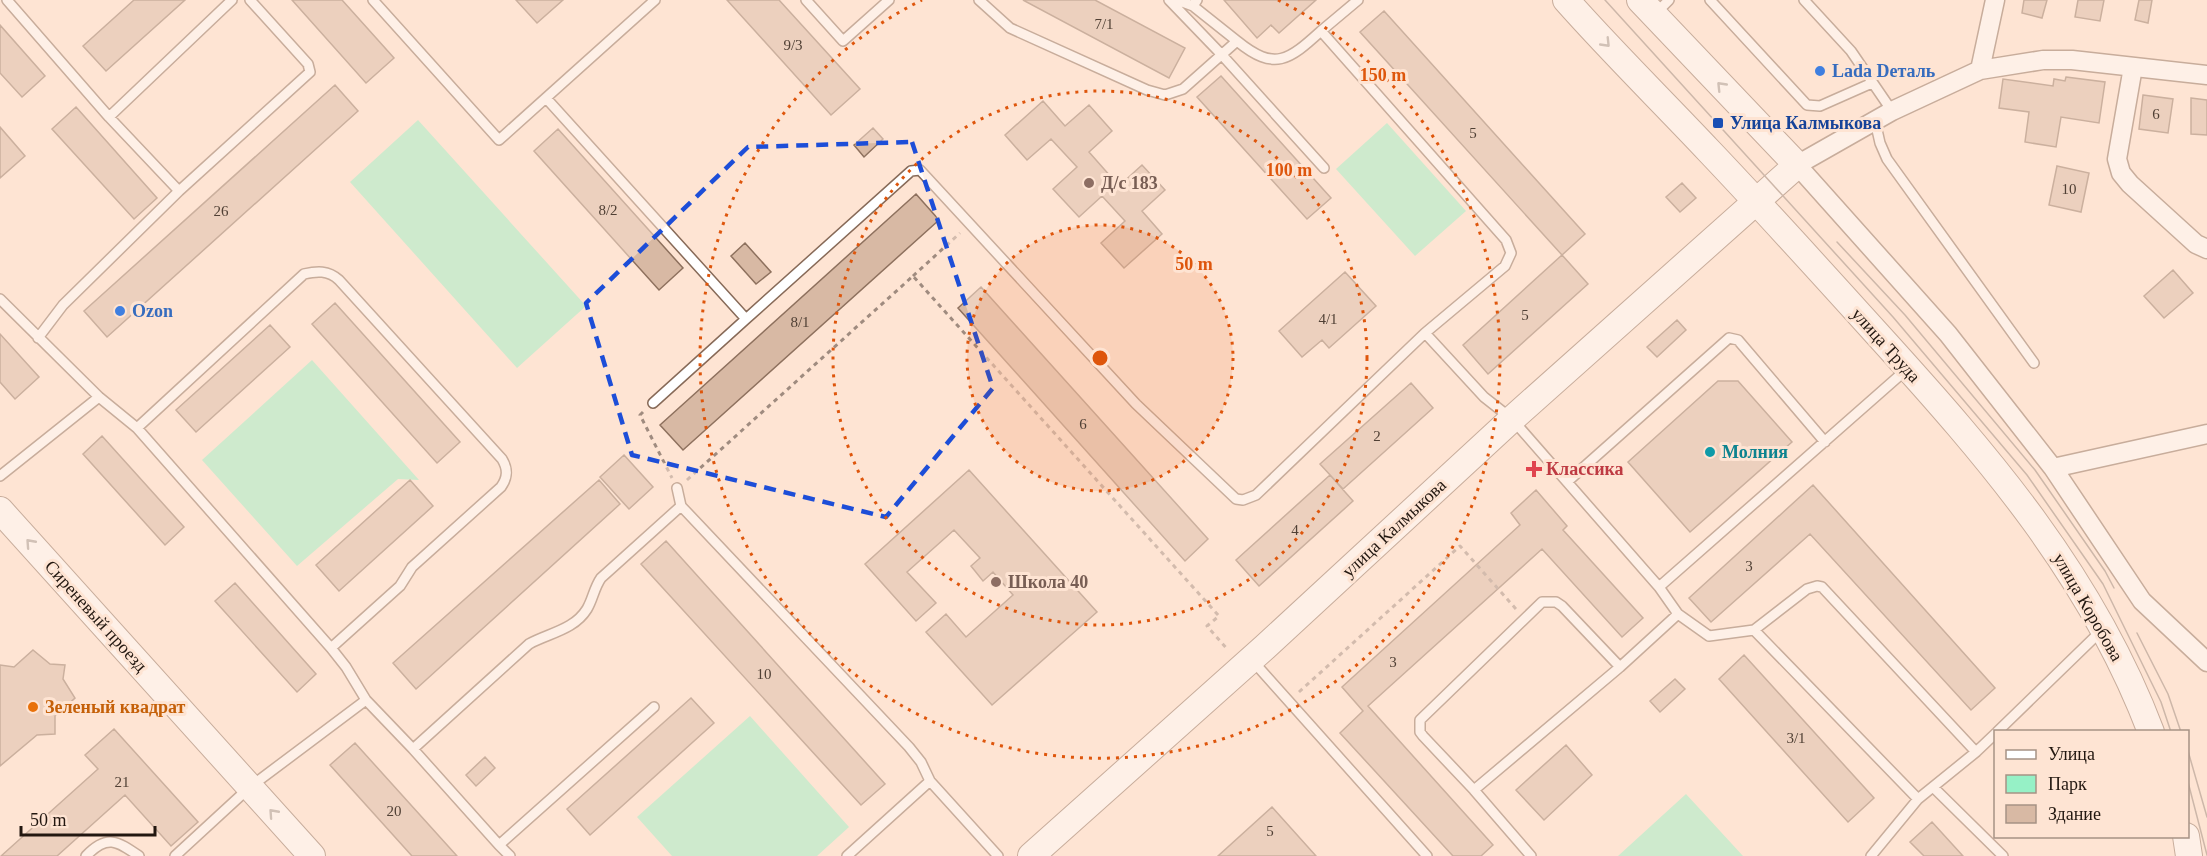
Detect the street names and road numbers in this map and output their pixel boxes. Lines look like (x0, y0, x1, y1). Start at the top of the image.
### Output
street label: улица Труда (1847, 304, 1925, 386)
street label: улица Калмыкова (1338, 475, 1450, 581)
street label: улица Коробова (2049, 549, 2127, 665)
street label: Сиреневый проезд (41, 556, 151, 676)

